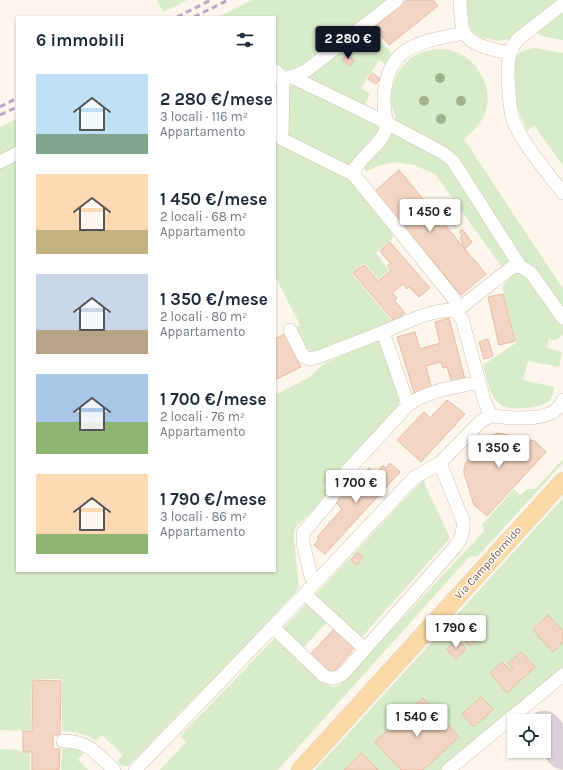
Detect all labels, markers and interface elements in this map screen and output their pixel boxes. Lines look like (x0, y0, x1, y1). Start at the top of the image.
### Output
pin: 2 280 € (311, 26, 385, 60)
icon: filters (234, 29, 256, 51)
text: 6 immobili (36, 30, 125, 50)
text: 2 280 € (324, 31, 372, 46)
text: 2 280 €/mese (160, 89, 273, 109)
icon: home (68, 90, 116, 138)
text: 3 locali · 116 m² (160, 109, 248, 124)
text: Appartamento (160, 124, 245, 139)
text: 1 450 €/mese (160, 189, 267, 209)
icon: home (68, 190, 116, 238)
pin: 1 450 € (393, 199, 467, 233)
text: 1 450 € (409, 204, 451, 219)
text: 2 locali · 68 m² (160, 209, 247, 224)
text: Appartamento (160, 224, 245, 239)
text: 1 350 €/mese (160, 289, 268, 309)
icon: home (68, 290, 116, 338)
text: 2 locali · 80 m² (160, 309, 247, 324)
text: Appartamento (160, 324, 245, 339)
text: 1 700 €/mese (160, 389, 267, 409)
icon: home (68, 390, 116, 438)
text: 2 locali · 76 m² (160, 409, 245, 424)
text: Appartamento (160, 424, 245, 439)
pin: 1 350 € (462, 435, 536, 469)
text: 1 350 € (477, 440, 521, 455)
pin: 1 700 € (319, 470, 393, 504)
text: 1 700 € (335, 475, 377, 490)
text: 1 790 €/mese (160, 489, 266, 509)
icon: home (68, 490, 116, 538)
text: 3 locali · 86 m² (160, 509, 247, 524)
text: Appartamento (160, 524, 245, 539)
street label: Via Campoformido (452, 524, 524, 602)
pin: 1 790 € (419, 615, 493, 649)
text: 1 790 € (435, 620, 477, 635)
pin: 1 540 € (380, 704, 454, 738)
text: 1 540 € (396, 709, 438, 724)
map controls (507, 714, 551, 758)
button: locate (507, 714, 551, 758)

